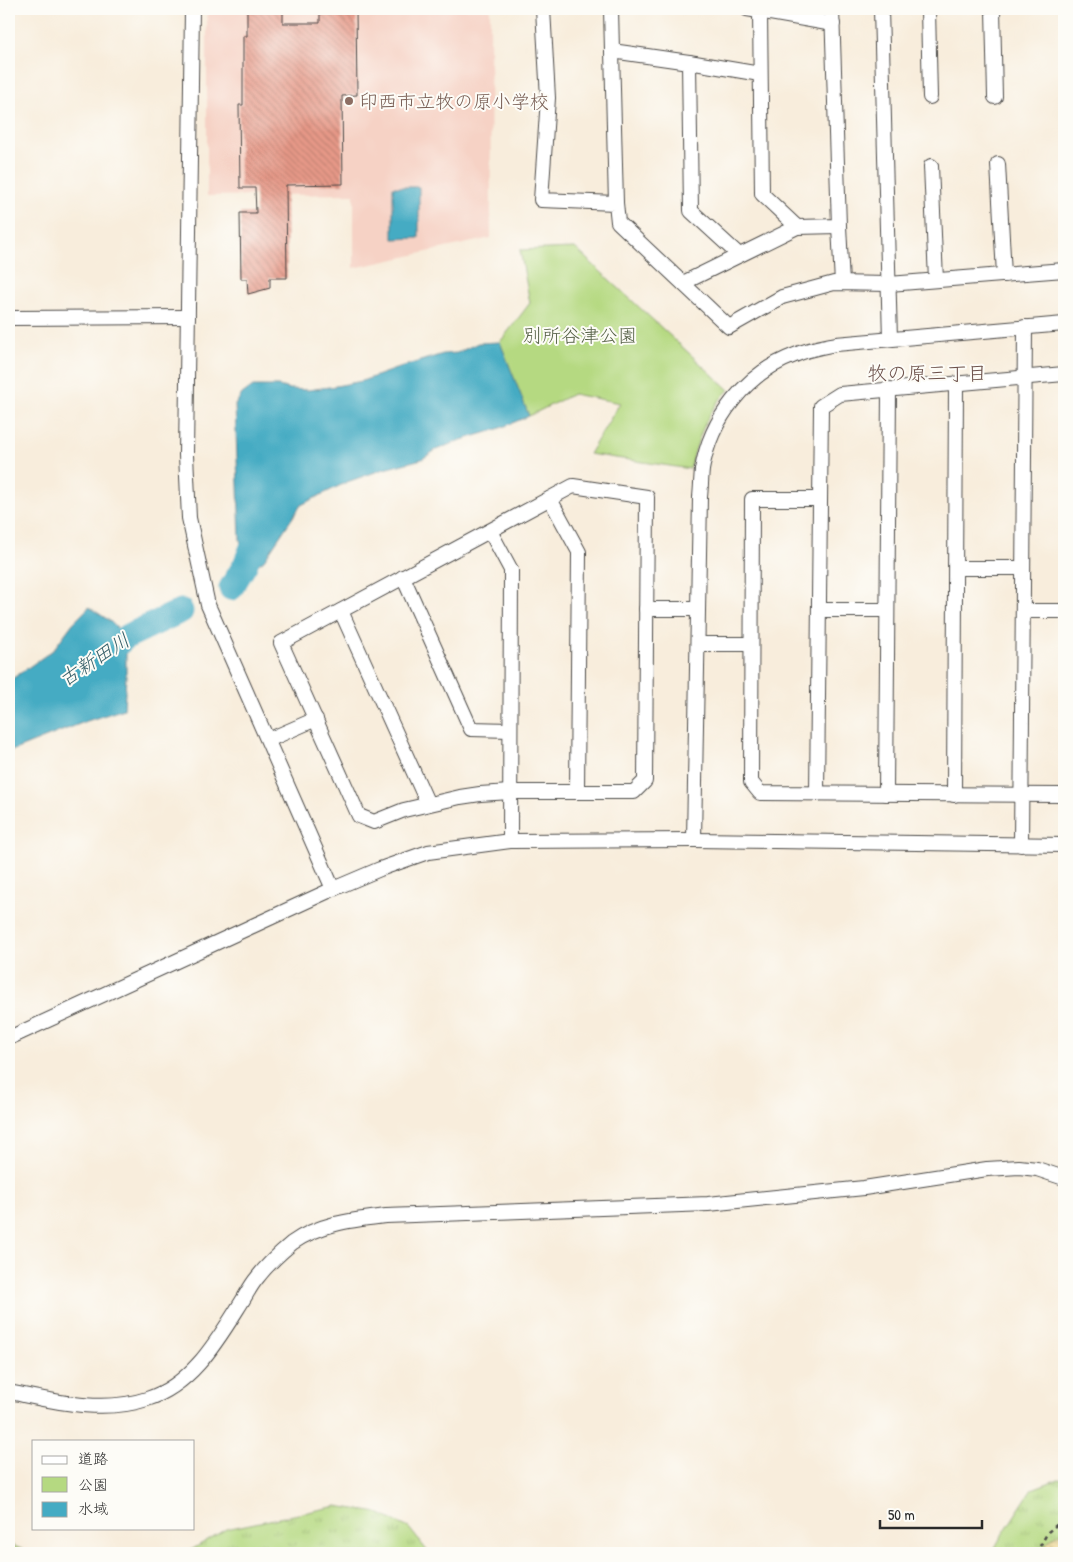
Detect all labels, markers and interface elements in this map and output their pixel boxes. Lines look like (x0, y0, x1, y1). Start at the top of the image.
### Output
place label: 印西市立牧の原小学校 (359, 88, 549, 114)
marker: 印西市立牧の原小学校 (343, 95, 355, 107)
park label: 別所谷津公園 (523, 322, 637, 348)
district label: 牧の原三丁目 (867, 359, 987, 386)
water label: 古新田川 (53, 626, 135, 692)
legend (32, 1440, 195, 1530)
text: 道路 (78, 1448, 108, 1469)
text: 公園 (78, 1474, 108, 1495)
scale bar (880, 1497, 983, 1529)
text: 水域 (78, 1498, 108, 1519)
text: 50 m (888, 1504, 915, 1525)

